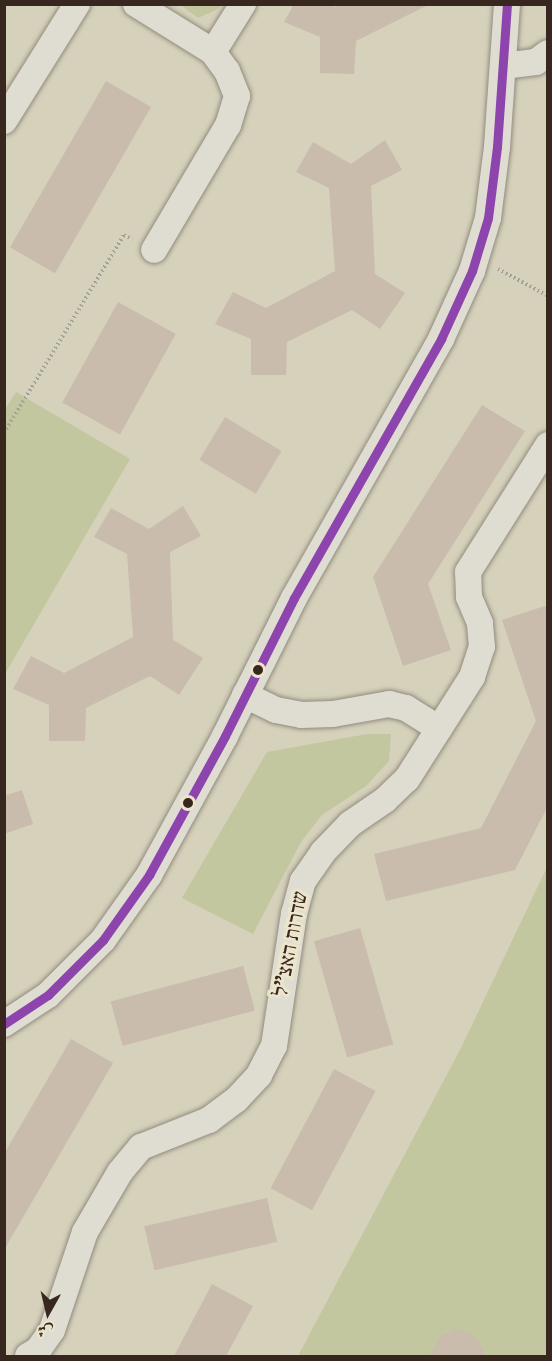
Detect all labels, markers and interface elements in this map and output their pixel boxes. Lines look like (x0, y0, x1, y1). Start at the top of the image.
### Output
unlabelled marker (252, 664, 264, 676)
unlabelled marker (182, 797, 194, 809)
street label: שדרות האצ"ל (268, 889, 314, 999)
north arrow (18, 1283, 78, 1343)
text: ش (36, 1320, 55, 1342)

